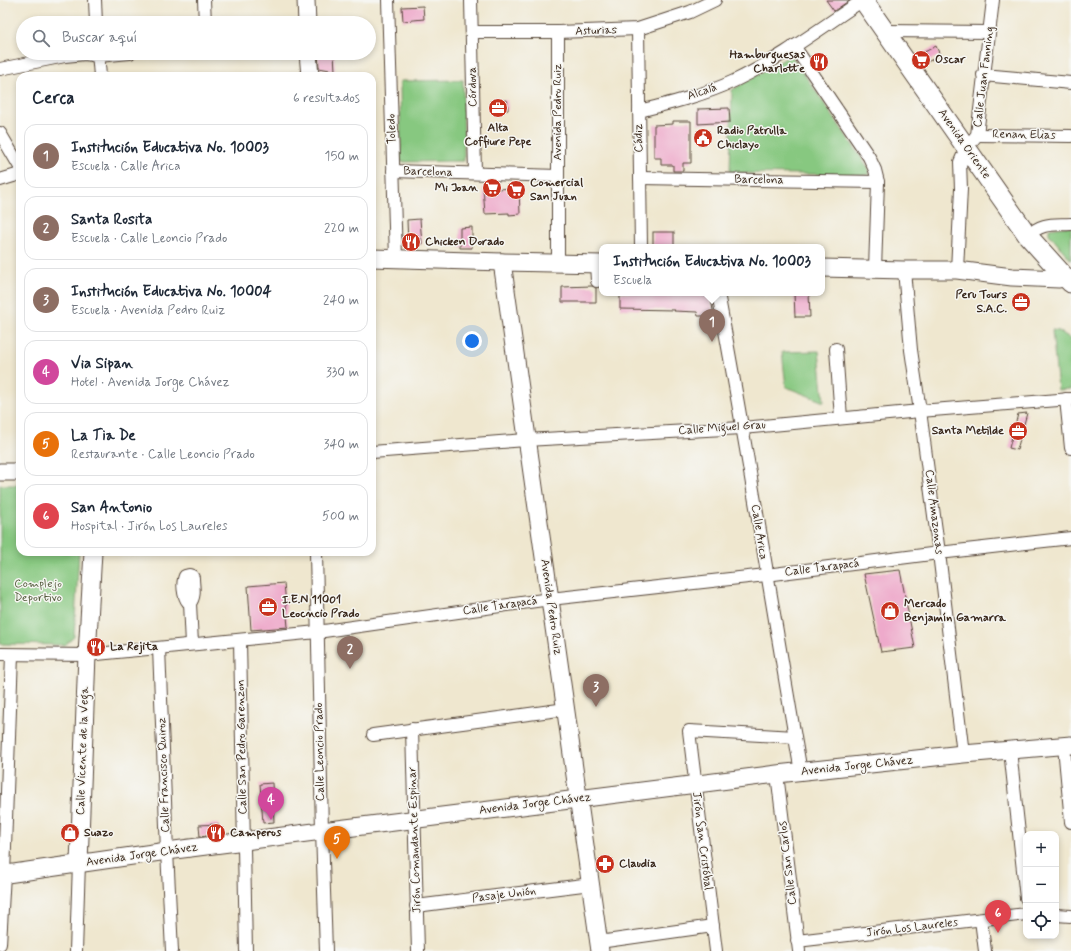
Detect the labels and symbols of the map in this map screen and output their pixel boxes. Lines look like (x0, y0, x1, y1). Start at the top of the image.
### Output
street label: Asturias (575, 22, 617, 40)
street label: Calle Juan Fanning (970, 26, 998, 128)
place label: Hamburguesas Charlotte (729, 47, 806, 77)
supermarket icon: Oscar (910, 49, 932, 71)
restaurant icon: Hamburguesas Charlotte (808, 51, 830, 73)
place label: Oscar (935, 52, 966, 68)
street label: Avenida Pedro Ruiz (550, 63, 566, 161)
street label: Córdova (465, 67, 481, 107)
street label: Alcalá (685, 79, 719, 104)
office icon: Alta Coffiure Pepe (487, 97, 509, 119)
street label: Avenida Oriente (934, 106, 994, 182)
street label: Toledo (383, 113, 401, 145)
place label: Alta Coffiure Pepe (465, 120, 532, 150)
street label: Cádiz (631, 123, 647, 153)
place label: Radio Patrulla Chiclayo (717, 123, 787, 153)
street label: Renan Elias (992, 126, 1056, 144)
public building icon: Radio Patrulla Chiclayo (692, 127, 714, 149)
street label: Barcelona (403, 163, 453, 181)
street label: Barcelona (734, 172, 784, 188)
place label: Comercial San Juan (530, 175, 583, 205)
supermarket icon: Mi Joan (481, 177, 503, 199)
supermarket icon: Comercial San Juan (505, 179, 527, 201)
place label: Mi Joan (435, 180, 479, 196)
restaurant icon: Chicken Dorado (400, 231, 422, 253)
place label: Chicken Dorado (425, 234, 504, 250)
place label: Peru Tours S.A.C. (955, 287, 1008, 317)
office icon: Peru Tours S.A.C. (1010, 291, 1032, 313)
pin: 1 (699, 309, 725, 342)
your location (462, 331, 482, 351)
street label: Calle Miguel Grau (678, 417, 766, 440)
office icon: Santa Metilde (1007, 420, 1029, 442)
place label: Santa Metilde (932, 423, 1004, 439)
street label: Calle Amazonas (921, 469, 947, 556)
street label: Calle Arica (747, 503, 771, 561)
street label: Calle Tarapacá (784, 555, 861, 581)
street label: Avenida Pedro Ruiz (536, 558, 566, 657)
park label: Complejo Deportivo (14, 576, 62, 606)
place label: I.E.N 11001 Leocncio Prado (282, 592, 360, 622)
street label: Calle Tarapacá (462, 593, 539, 619)
office icon: I.E.N 11001 Leocncio Prado (257, 596, 279, 618)
place label: Mercado Benjamín Gamarra (904, 596, 1007, 626)
shop icon: Mercado Benjamín Gamarra (879, 600, 901, 622)
restaurant icon: La Rejita (85, 636, 107, 658)
pin: 2 (337, 636, 363, 669)
place label: La Rejita (110, 639, 158, 655)
pin: 3 (583, 674, 609, 707)
street label: Calle San Pedro Garenzon (233, 679, 251, 815)
street label: Calle Vicente de la Vega (73, 686, 94, 816)
street label: Calle Leoncio Prado (311, 702, 329, 802)
street label: Calle Francisco Quiroz (154, 717, 174, 833)
street label: Avenida Jorge Chávez (800, 752, 914, 780)
street label: Jirón Comandante Espinar (404, 766, 426, 914)
pin: 4 (258, 787, 284, 820)
street label: Avenida Jorge Chávez (478, 789, 592, 819)
street label: Jirón San Cristóbal (688, 791, 716, 891)
street label: Calle San Carlos (775, 820, 801, 906)
shop icon: Suazo (59, 822, 81, 844)
restaurant icon: Camperos (205, 822, 227, 844)
place label: Suazo (84, 825, 113, 841)
place label: Camperos (230, 825, 282, 841)
pin: 5 (324, 826, 350, 859)
street label: Avenida Jorge Chávez (85, 839, 199, 871)
pharmacy icon: Claudia (594, 853, 616, 875)
place label: Claudia (619, 856, 656, 872)
street label: Pasaje Unión (471, 883, 537, 907)
pin: 6 (985, 900, 1011, 933)
street label: Jirón Los Laureles (865, 914, 960, 942)

